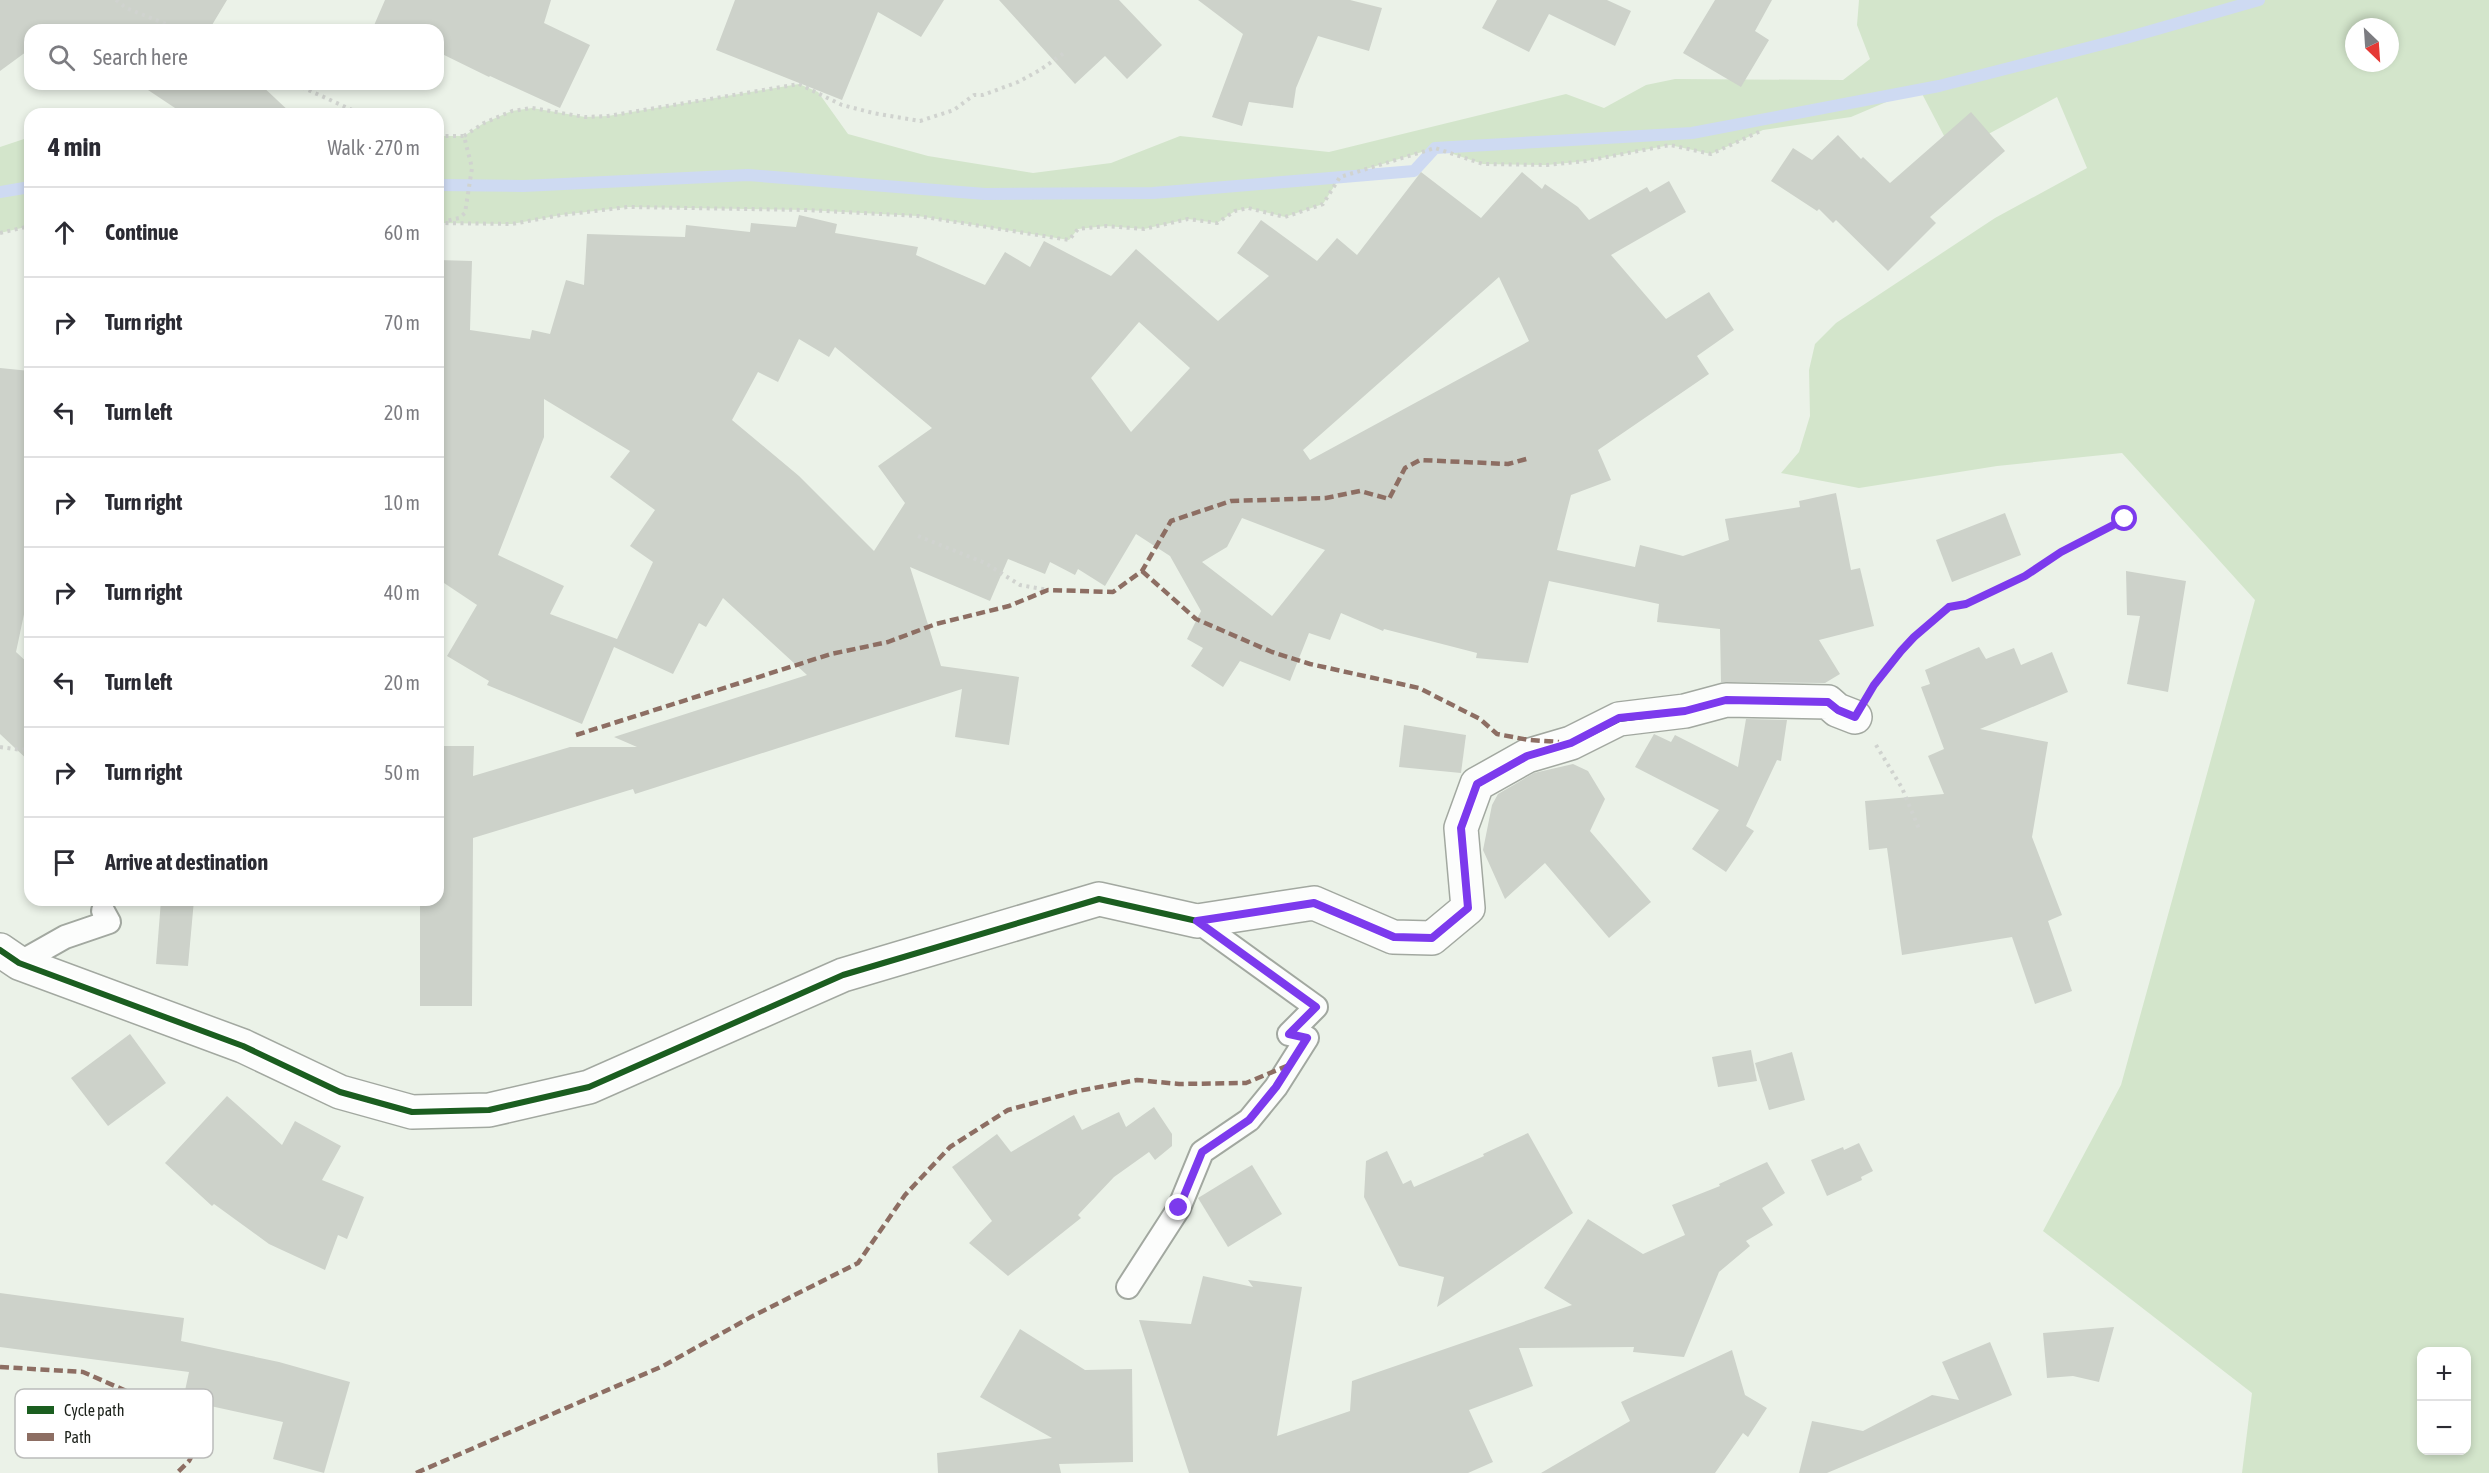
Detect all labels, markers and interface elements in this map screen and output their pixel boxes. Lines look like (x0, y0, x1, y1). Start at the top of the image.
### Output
north arrow (2345, 18, 2399, 72)
search box (24, 24, 444, 90)
icon: search (45, 41, 78, 74)
text: Search here (93, 44, 188, 70)
text: 4 min (48, 132, 101, 162)
text: Walk · 270 m (328, 136, 420, 159)
icon: ahead (48, 216, 81, 249)
text: Continue (105, 219, 179, 245)
text: 60 m (384, 221, 420, 244)
icon: right (48, 306, 81, 339)
text: Turn right (105, 309, 182, 335)
text: 70 m (384, 311, 420, 334)
icon: left (48, 396, 81, 429)
text: Turn left (105, 399, 172, 425)
text: 20 m (384, 401, 420, 424)
icon: right (48, 486, 81, 519)
text: Turn right (105, 489, 182, 515)
text: 10 m (384, 491, 420, 514)
route start (2111, 505, 2137, 531)
icon: right (48, 576, 81, 609)
text: Turn right (105, 579, 182, 605)
text: 40 m (384, 581, 420, 604)
icon: left (48, 666, 81, 699)
text: Turn left (105, 669, 172, 695)
text: 20 m (384, 671, 420, 694)
icon: right (48, 756, 81, 789)
text: Turn right (105, 759, 182, 785)
text: 50 m (384, 761, 420, 784)
icon: arrive (48, 846, 81, 879)
text: Arrive at destination (105, 849, 268, 875)
route end (1165, 1194, 1191, 1220)
map controls (2417, 1347, 2471, 1455)
button: + (2417, 1347, 2471, 1401)
legend (15, 1389, 213, 1458)
text: Cycle path (64, 1401, 124, 1420)
button: − (2417, 1401, 2471, 1455)
text: Path (64, 1428, 91, 1446)

